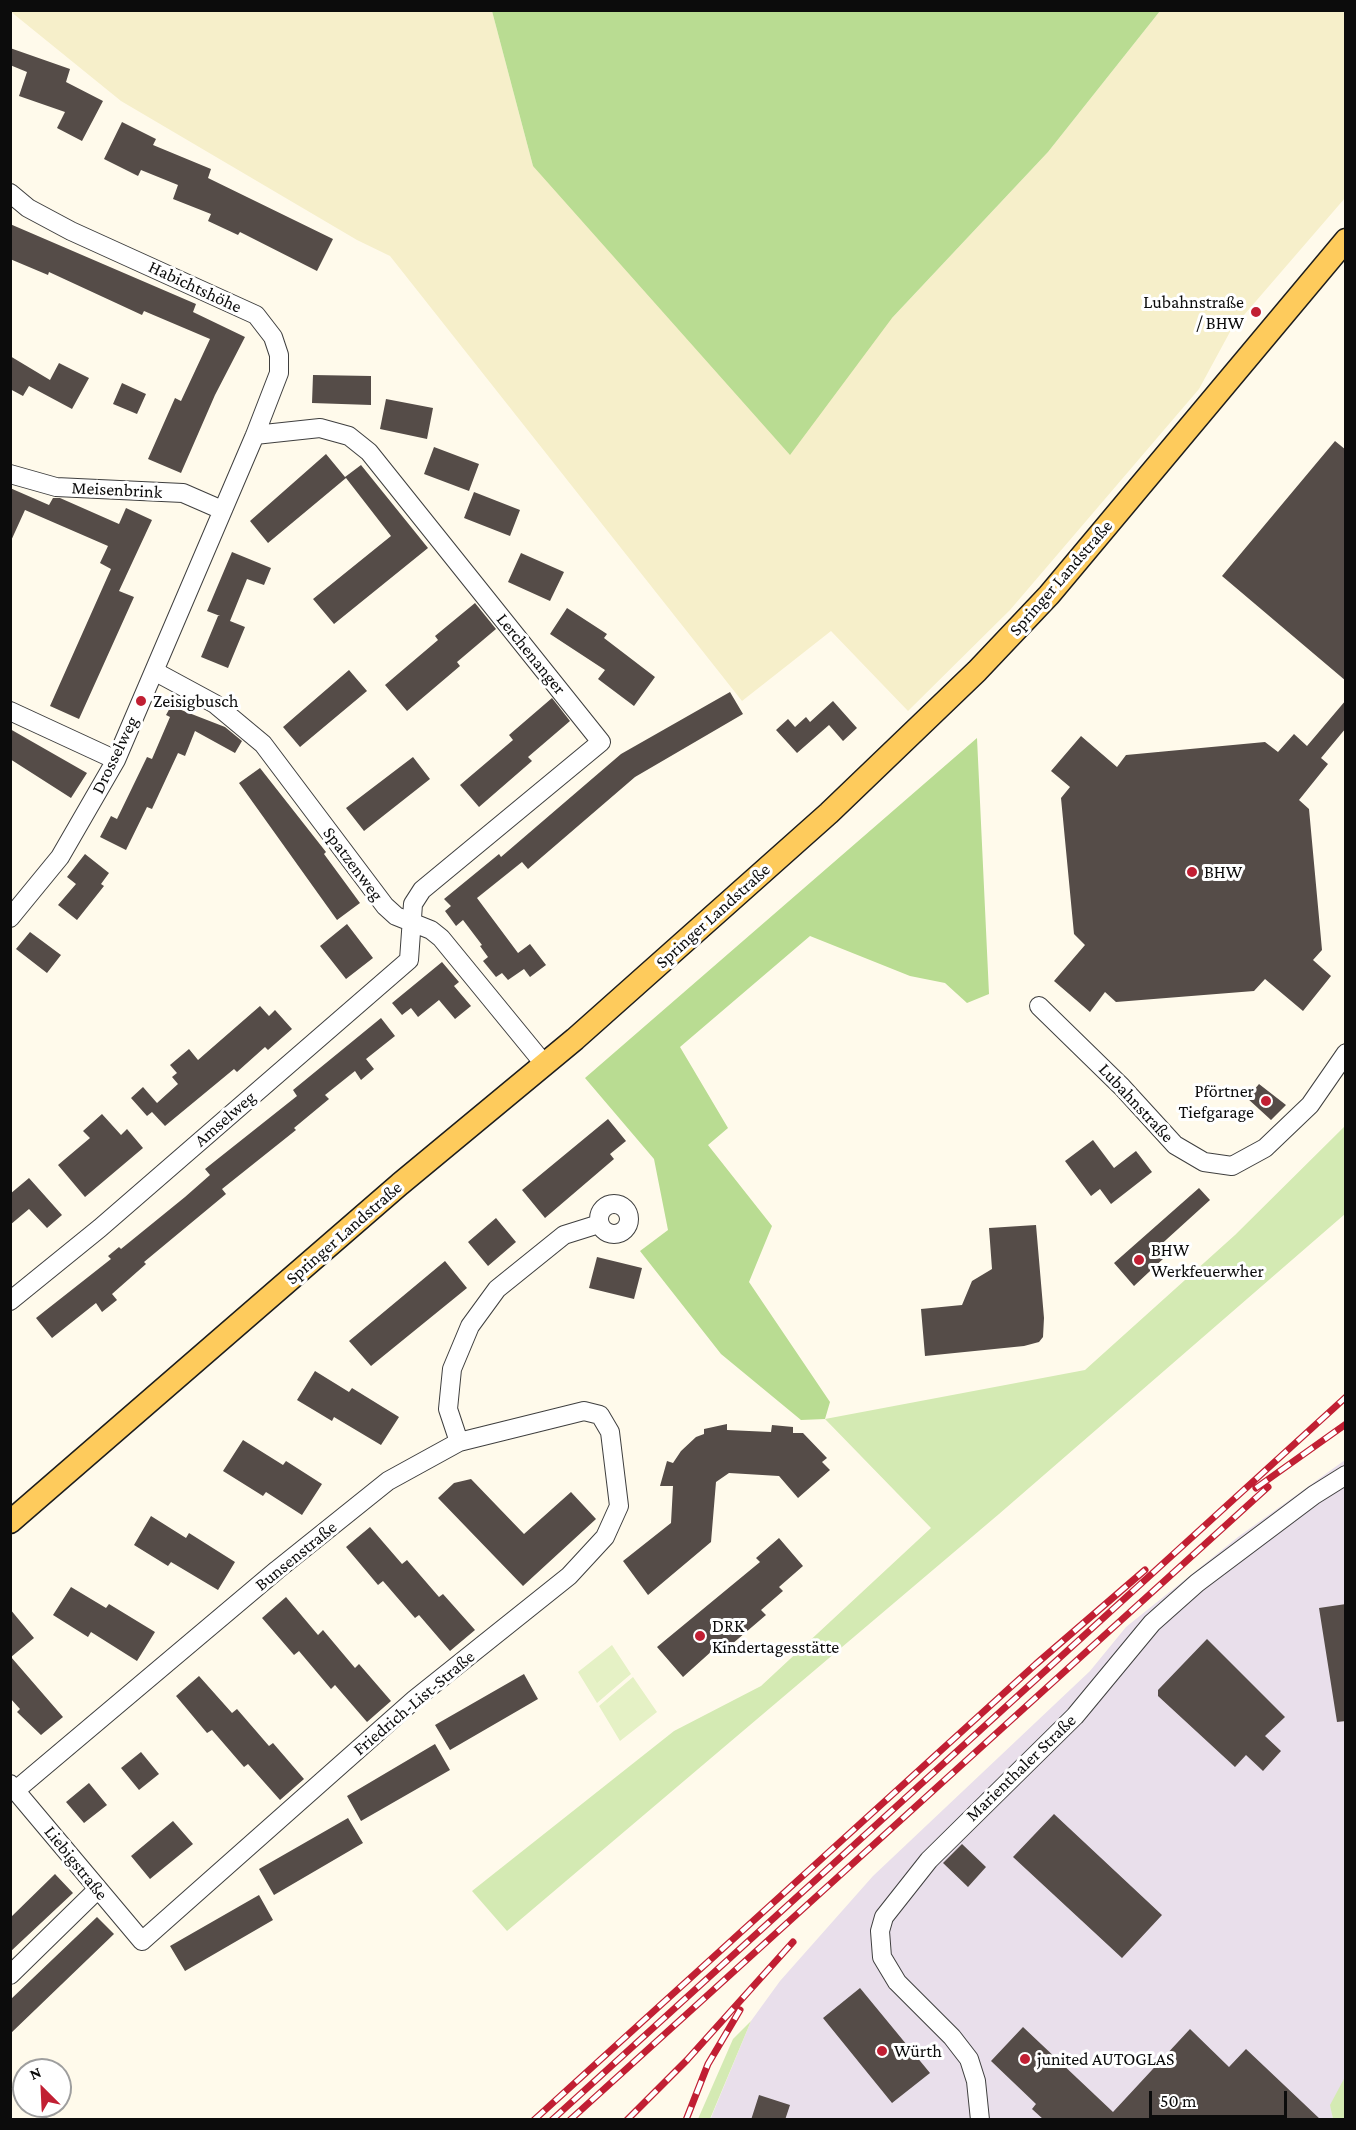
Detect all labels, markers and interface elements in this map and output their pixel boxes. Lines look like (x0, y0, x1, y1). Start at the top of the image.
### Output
street label: Habichtshöhe (145, 256, 245, 318)
place label: Lubahnstraße / BHW (1143, 291, 1244, 334)
marker: Lubahnstraße / BHW (1249, 305, 1263, 319)
street label: Meisenbrink (71, 477, 163, 503)
street label: Springer Landstraße (1005, 516, 1117, 640)
street label: Lerchenanger (492, 609, 570, 699)
place label: Zeisigbusch (153, 690, 238, 712)
marker: Zeisigbusch (134, 694, 148, 708)
street label: Drosselweg (87, 713, 143, 797)
street label: Spatzenweg (318, 823, 388, 905)
street label: Springer Landstraße (651, 859, 775, 973)
place label: BHW (1204, 861, 1242, 883)
marker: BHW (1185, 865, 1199, 879)
street label: Lubahnstraße (1094, 1059, 1178, 1147)
place label: Pförtner Tiefgarage (1179, 1080, 1254, 1122)
street label: Amselweg (190, 1087, 260, 1151)
marker: Pförtner Tiefgarage (1259, 1094, 1273, 1108)
street label: Springer Landstraße (282, 1177, 406, 1289)
place label: BHW Werkfeuerwher (1151, 1239, 1264, 1282)
marker: BHW Werkfeuerwher (1132, 1253, 1146, 1267)
street label: Bunsenstraße (251, 1516, 341, 1596)
place label: DRK Kindertagesstätte (712, 1615, 839, 1658)
marker: DRK Kindertagesstätte (693, 1629, 707, 1643)
street label: Friedrich-List-Straße (349, 1646, 479, 1760)
street label: Marienthaler Straße (961, 1710, 1081, 1826)
street label: Liebigstraße (39, 1821, 113, 1905)
place label: Würth (894, 2040, 942, 2062)
marker: Würth (875, 2044, 889, 2058)
place label: junited AUTOGLAS (1037, 2048, 1174, 2070)
marker: junited AUTOGLAS (1018, 2052, 1032, 2066)
north arrow (12, 2058, 72, 2118)
text: N (27, 2063, 44, 2083)
scale bar (1152, 2079, 1290, 2117)
text: 50 m (1160, 2091, 1197, 2111)

